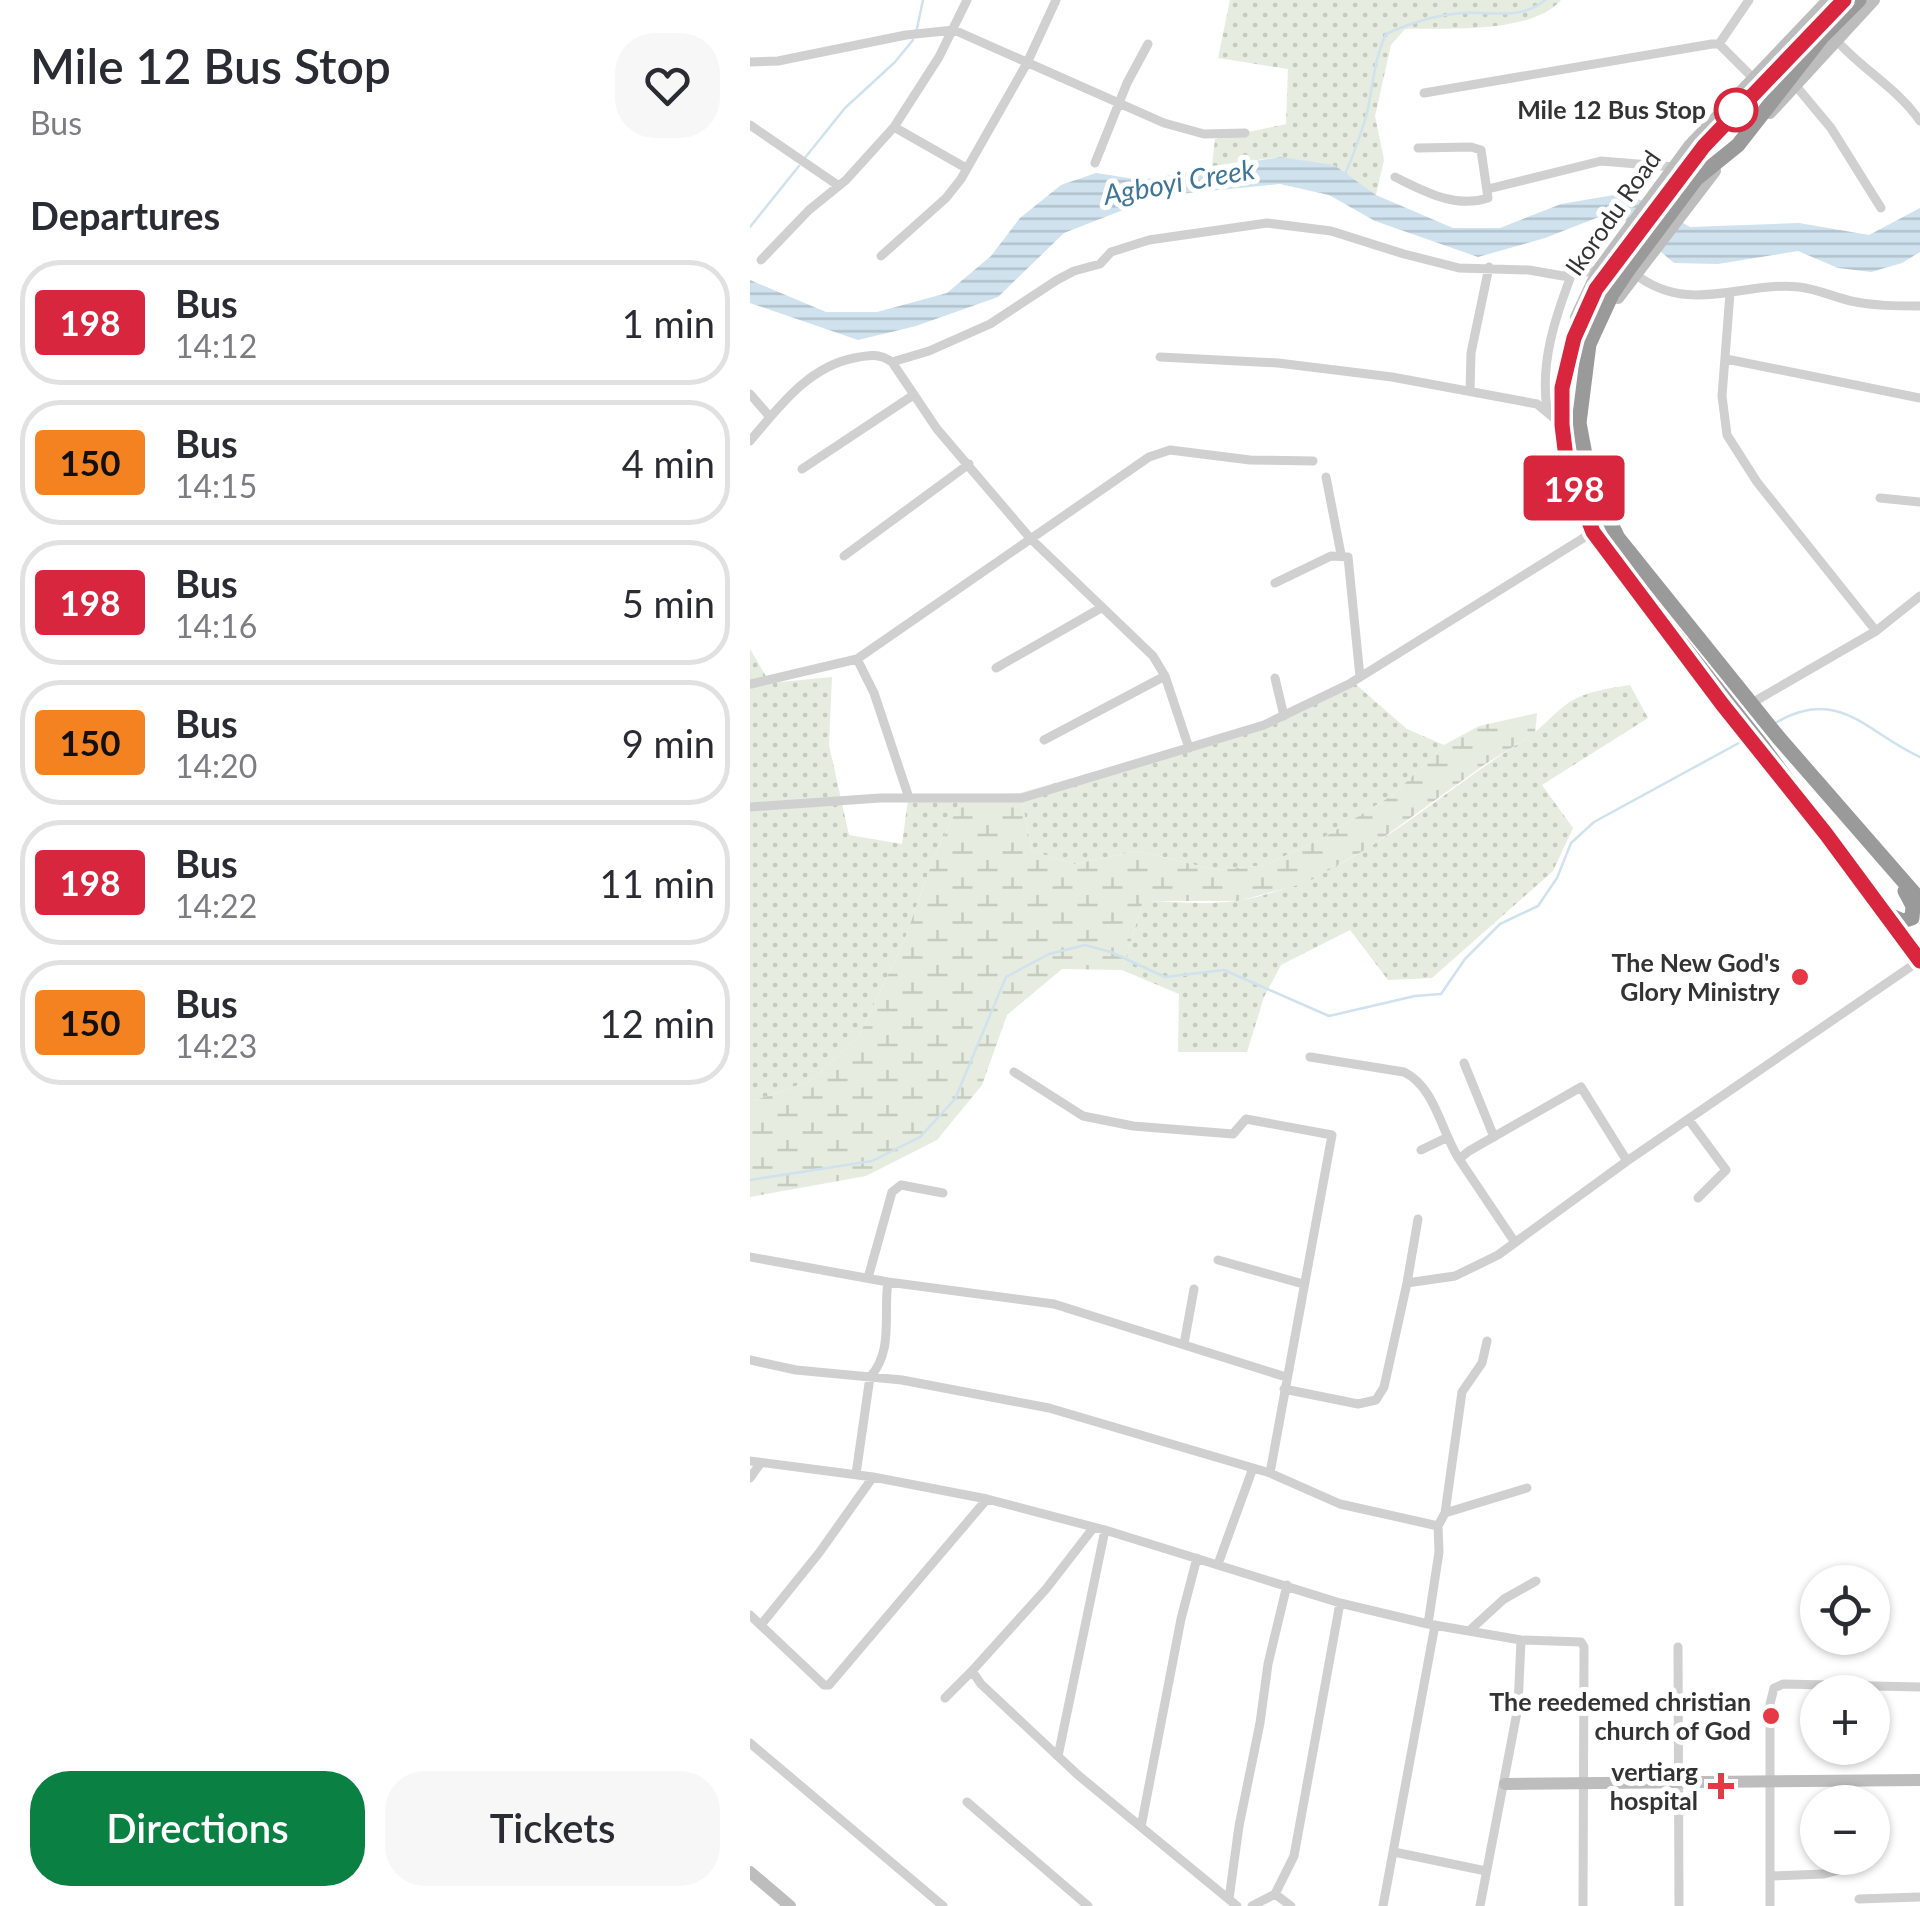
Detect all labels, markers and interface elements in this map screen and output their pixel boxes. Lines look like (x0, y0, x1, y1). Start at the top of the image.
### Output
button: heart (615, 33, 720, 138)
text: Mile 12 Bus Stop (30, 37, 391, 94)
marker: Mile 12 Bus Stop (1715, 89, 1757, 131)
place label: Mile 12 Bus Stop (1517, 94, 1706, 124)
text: Bus (30, 103, 82, 142)
street label: Ikorodu Road (1558, 144, 1666, 281)
water label: Agboyi Creek (1100, 151, 1258, 211)
text: Departures (30, 192, 220, 238)
text: Bus (175, 280, 238, 326)
text: 1 min (622, 300, 715, 346)
text: 198 (60, 301, 120, 343)
text: 14:12 (175, 326, 257, 365)
text: Bus (175, 420, 238, 466)
text: 4 min (622, 440, 715, 486)
text: 150 (60, 441, 120, 483)
line badge: 198 (1516, 456, 1632, 520)
text: 14:15 (175, 466, 257, 505)
text: 198 (1544, 467, 1604, 509)
text: Bus (175, 560, 238, 606)
text: 5 min (622, 580, 715, 626)
text: 198 (60, 581, 120, 623)
text: 14:16 (175, 606, 257, 645)
text: Bus (175, 700, 238, 746)
text: 9 min (622, 720, 715, 766)
text: 150 (60, 721, 120, 763)
text: 14:20 (175, 746, 257, 785)
text: Bus (175, 840, 238, 886)
text: 11 min (600, 860, 715, 906)
text: 198 (60, 861, 120, 903)
text: 14:22 (175, 886, 257, 925)
place label: The New God's Glory Ministry (1612, 947, 1781, 1006)
marker: The New God's Glory Ministry (1789, 966, 1811, 988)
text: Bus (175, 980, 238, 1026)
text: 12 min (600, 1000, 715, 1046)
text: 150 (60, 1001, 120, 1043)
text: 14:23 (175, 1026, 257, 1065)
map controls (1800, 1565, 1890, 1875)
button: locate (1800, 1565, 1890, 1655)
button: + (1800, 1675, 1890, 1765)
place label: The reedemed christian church of God (1489, 1686, 1751, 1745)
marker: The reedemed christian church of God (1760, 1705, 1782, 1727)
place label: vertiarg hospital (1610, 1756, 1698, 1815)
button: Directions (30, 1771, 365, 1886)
button: Tickets (385, 1771, 720, 1886)
marker: vertiarg hospital (1708, 1773, 1734, 1799)
button: − (1800, 1785, 1890, 1875)

